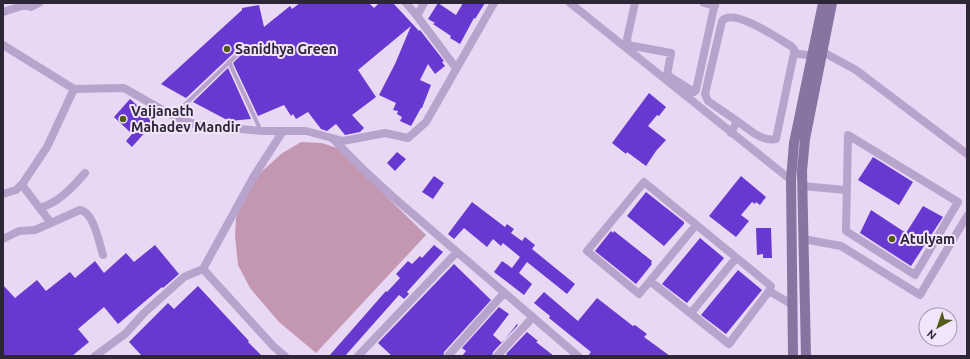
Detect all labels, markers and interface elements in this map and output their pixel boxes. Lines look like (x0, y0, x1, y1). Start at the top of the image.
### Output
place label: Sanidhya Green (235, 41, 337, 57)
marker: Sanidhya Green (222, 44, 232, 54)
place label: Vaijanath Mahadev Mandir (131, 103, 241, 135)
marker: Vaijanath Mahadev Mandir (118, 114, 128, 124)
place label: Atulyam (900, 231, 955, 247)
marker: Atulyam (887, 234, 897, 244)
north arrow (918, 307, 958, 347)
text: N (925, 327, 939, 342)

